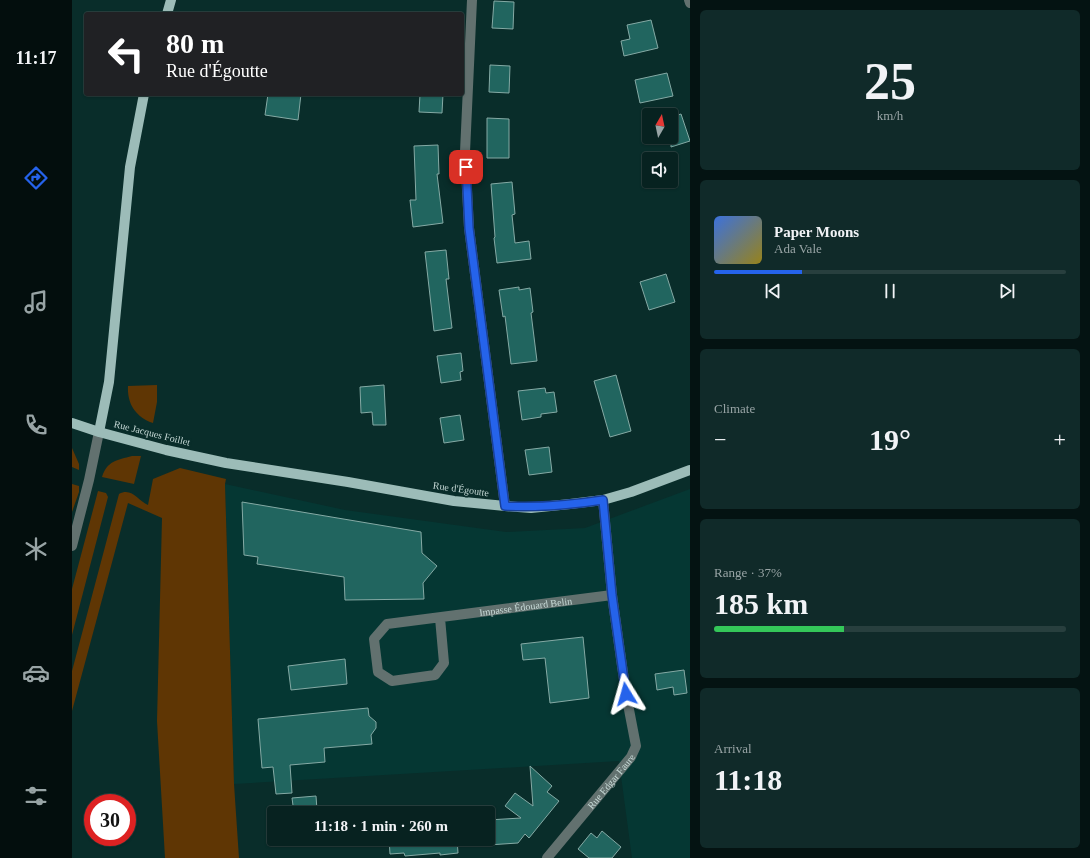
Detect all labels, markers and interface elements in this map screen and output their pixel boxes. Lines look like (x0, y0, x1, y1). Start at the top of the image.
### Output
icon: left (100, 28, 152, 80)
text: 80 m (166, 28, 224, 59)
text: 11:17 (15, 48, 57, 68)
text: 25 (864, 53, 916, 110)
text: Rue d'Égoutte (166, 61, 268, 81)
north arrow (642, 108, 678, 144)
map controls (642, 108, 678, 188)
text: km/h (877, 108, 903, 123)
pin (449, 150, 483, 184)
button: sound (642, 152, 678, 188)
icon: arrive (455, 156, 477, 178)
icon: directions (22, 164, 50, 192)
text: Paper Moons (774, 224, 859, 240)
text: Ada Vale (774, 241, 822, 256)
icon: previous (762, 280, 784, 302)
icon: pause (879, 280, 901, 302)
icon: next (996, 280, 1018, 302)
icon: music (22, 288, 50, 316)
text: Climate (714, 401, 755, 416)
icon: phone (22, 411, 50, 439)
street label: Rue Jacques Foillet (113, 418, 192, 448)
text: 19° (869, 423, 911, 456)
text: − (714, 427, 726, 452)
text: + (1054, 427, 1066, 452)
street label: Rue d'Égoutte (432, 480, 490, 498)
icon: climate (22, 535, 50, 563)
text: Range · 37% (714, 565, 782, 580)
text: 185 km (714, 587, 808, 620)
street label: Impasse Édouard Belin (478, 595, 573, 618)
icon: car (22, 659, 50, 687)
position arrow (605, 673, 647, 715)
text: Arrival (714, 741, 752, 756)
street label: Rue Edgar Faure (585, 752, 637, 811)
text: 11:18 (714, 763, 782, 796)
icon: filters (22, 782, 50, 810)
speed limit sign: 30 (84, 794, 136, 846)
text: 11:18 · 1 min · 260 m (314, 818, 448, 834)

